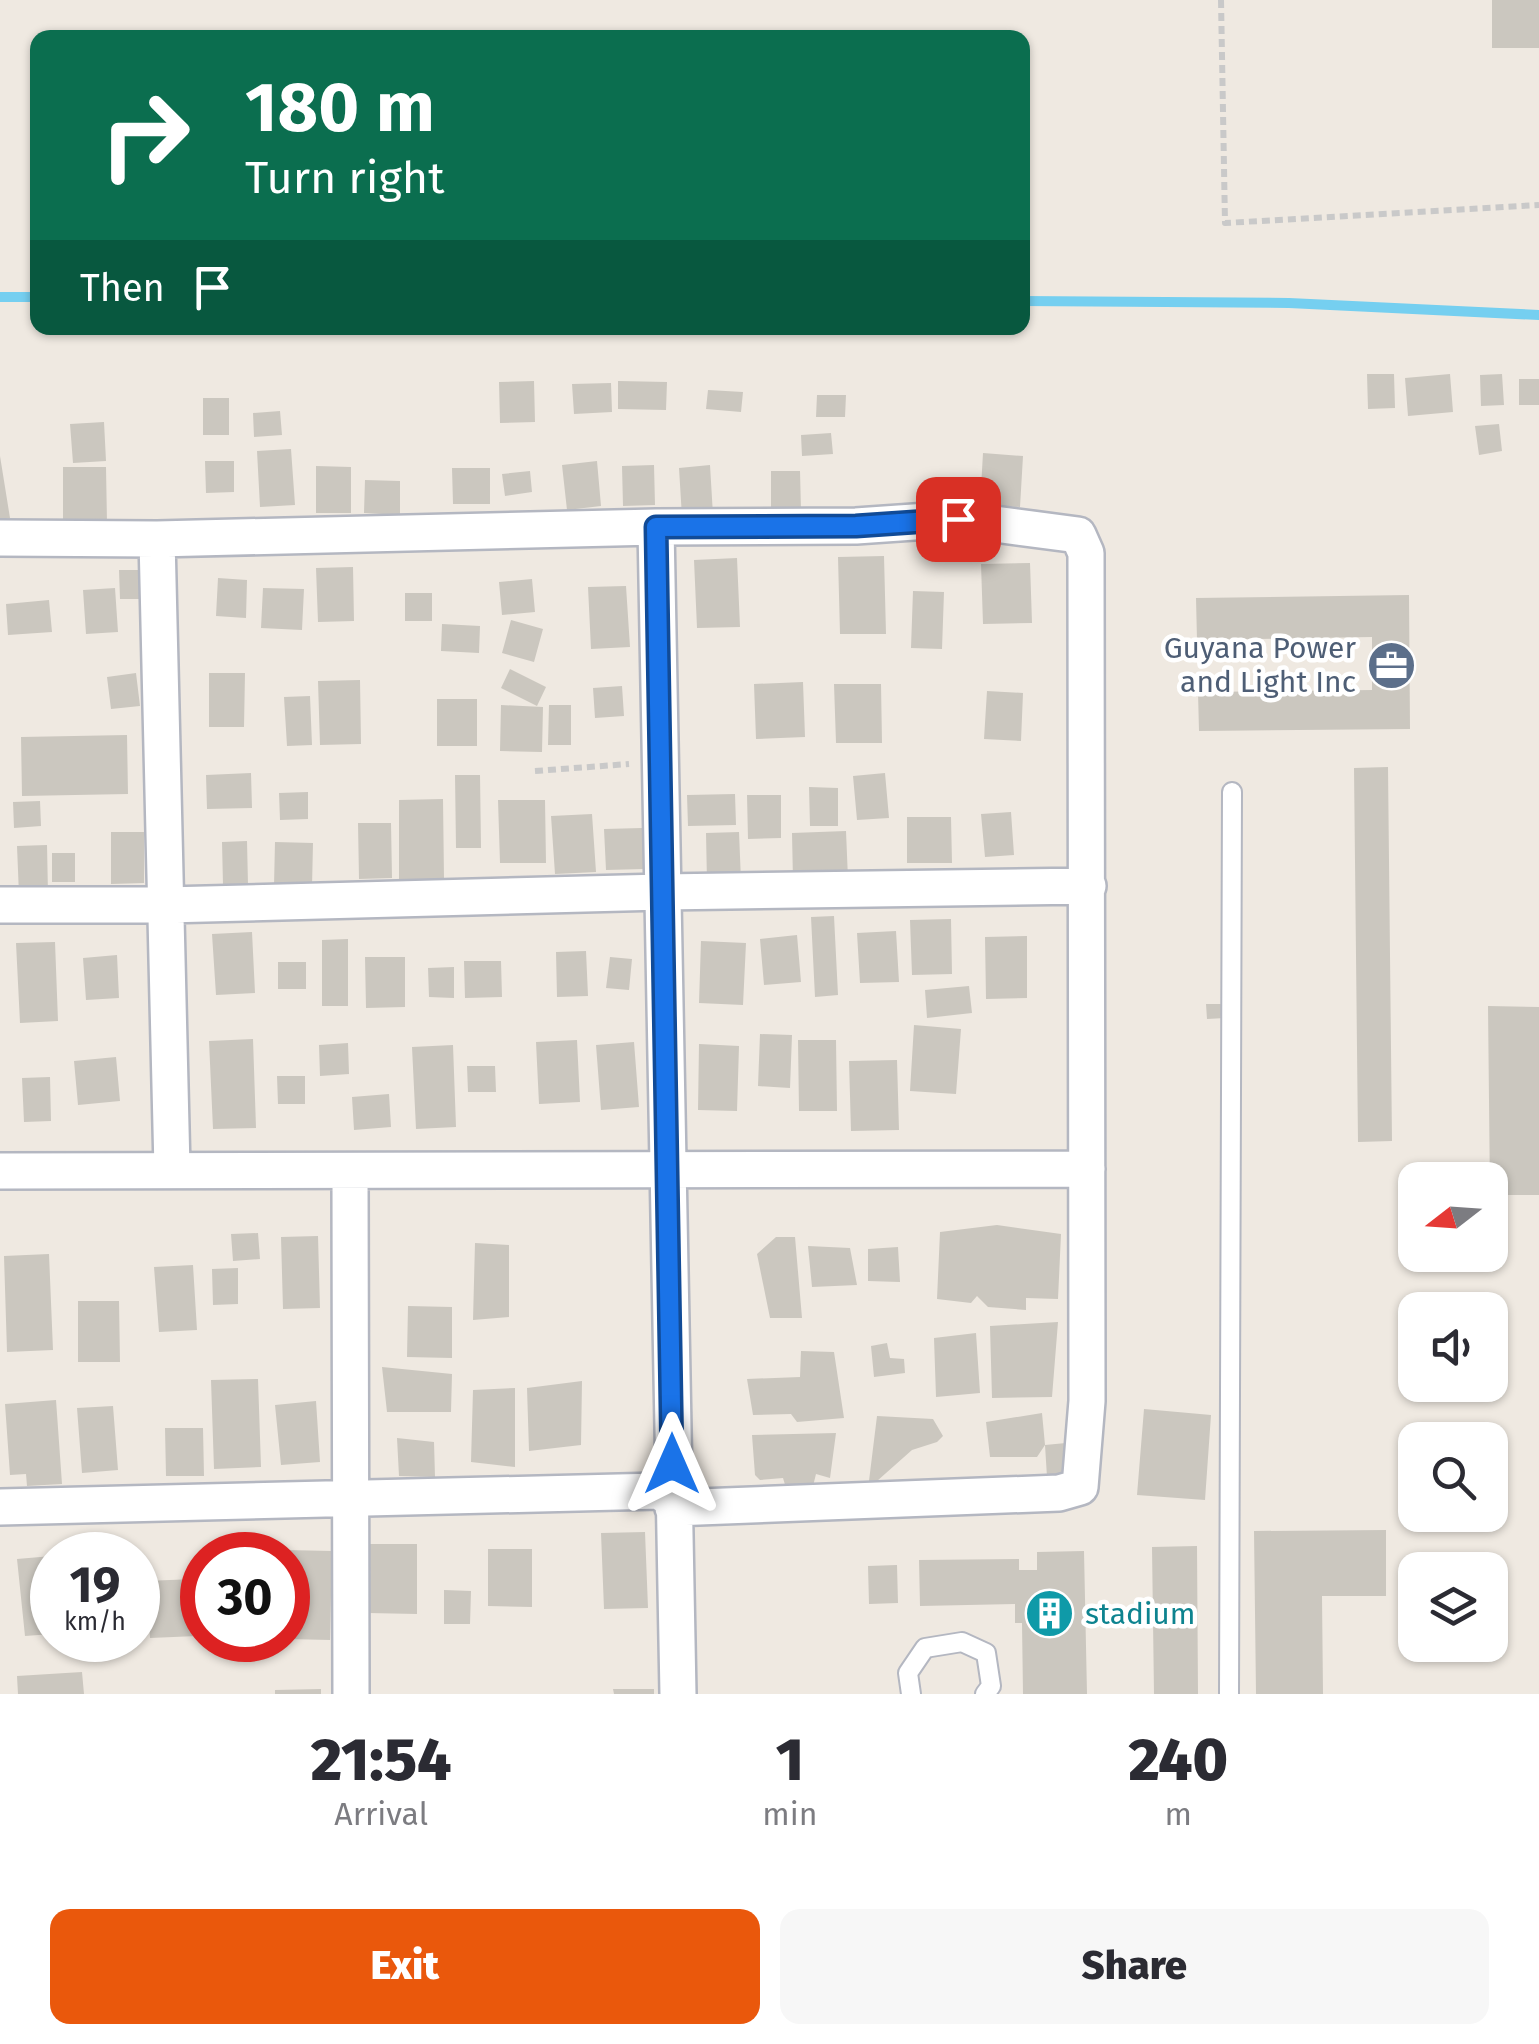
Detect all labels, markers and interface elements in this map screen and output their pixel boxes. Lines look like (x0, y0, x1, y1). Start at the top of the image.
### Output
text: 180 m (245, 66, 435, 150)
icon: right (80, 70, 210, 200)
text: Turn right (245, 151, 444, 205)
icon: arrive (185, 260, 240, 315)
text: Then (80, 265, 165, 311)
pin (916, 477, 1001, 562)
icon: arrive (931, 492, 986, 547)
place label: Guyana Power and Light Inc (1164, 630, 1356, 700)
office icon: Guyana Power and Light Inc (1365, 639, 1417, 691)
north arrow (1398, 1162, 1508, 1272)
map controls (1398, 1162, 1508, 1662)
button: sound (1398, 1292, 1508, 1402)
position arrow (620, 1412, 724, 1516)
button: search (1398, 1422, 1508, 1532)
speed limit sign: 30 (180, 1532, 310, 1662)
button: layers (1398, 1552, 1508, 1662)
text: 19 (69, 1555, 121, 1615)
building icon: stadium (1024, 1588, 1076, 1640)
place label: stadium (1085, 1596, 1196, 1632)
text: km/h (64, 1607, 126, 1637)
text: 21:54 (311, 1724, 452, 1796)
text: 1 (776, 1724, 804, 1796)
text: 240 (1128, 1724, 1228, 1796)
text: Arrival (334, 1795, 428, 1833)
text: min (762, 1795, 818, 1833)
text: m (1165, 1795, 1192, 1833)
button: Exit (50, 1909, 760, 2024)
button: Share (780, 1909, 1489, 2024)

